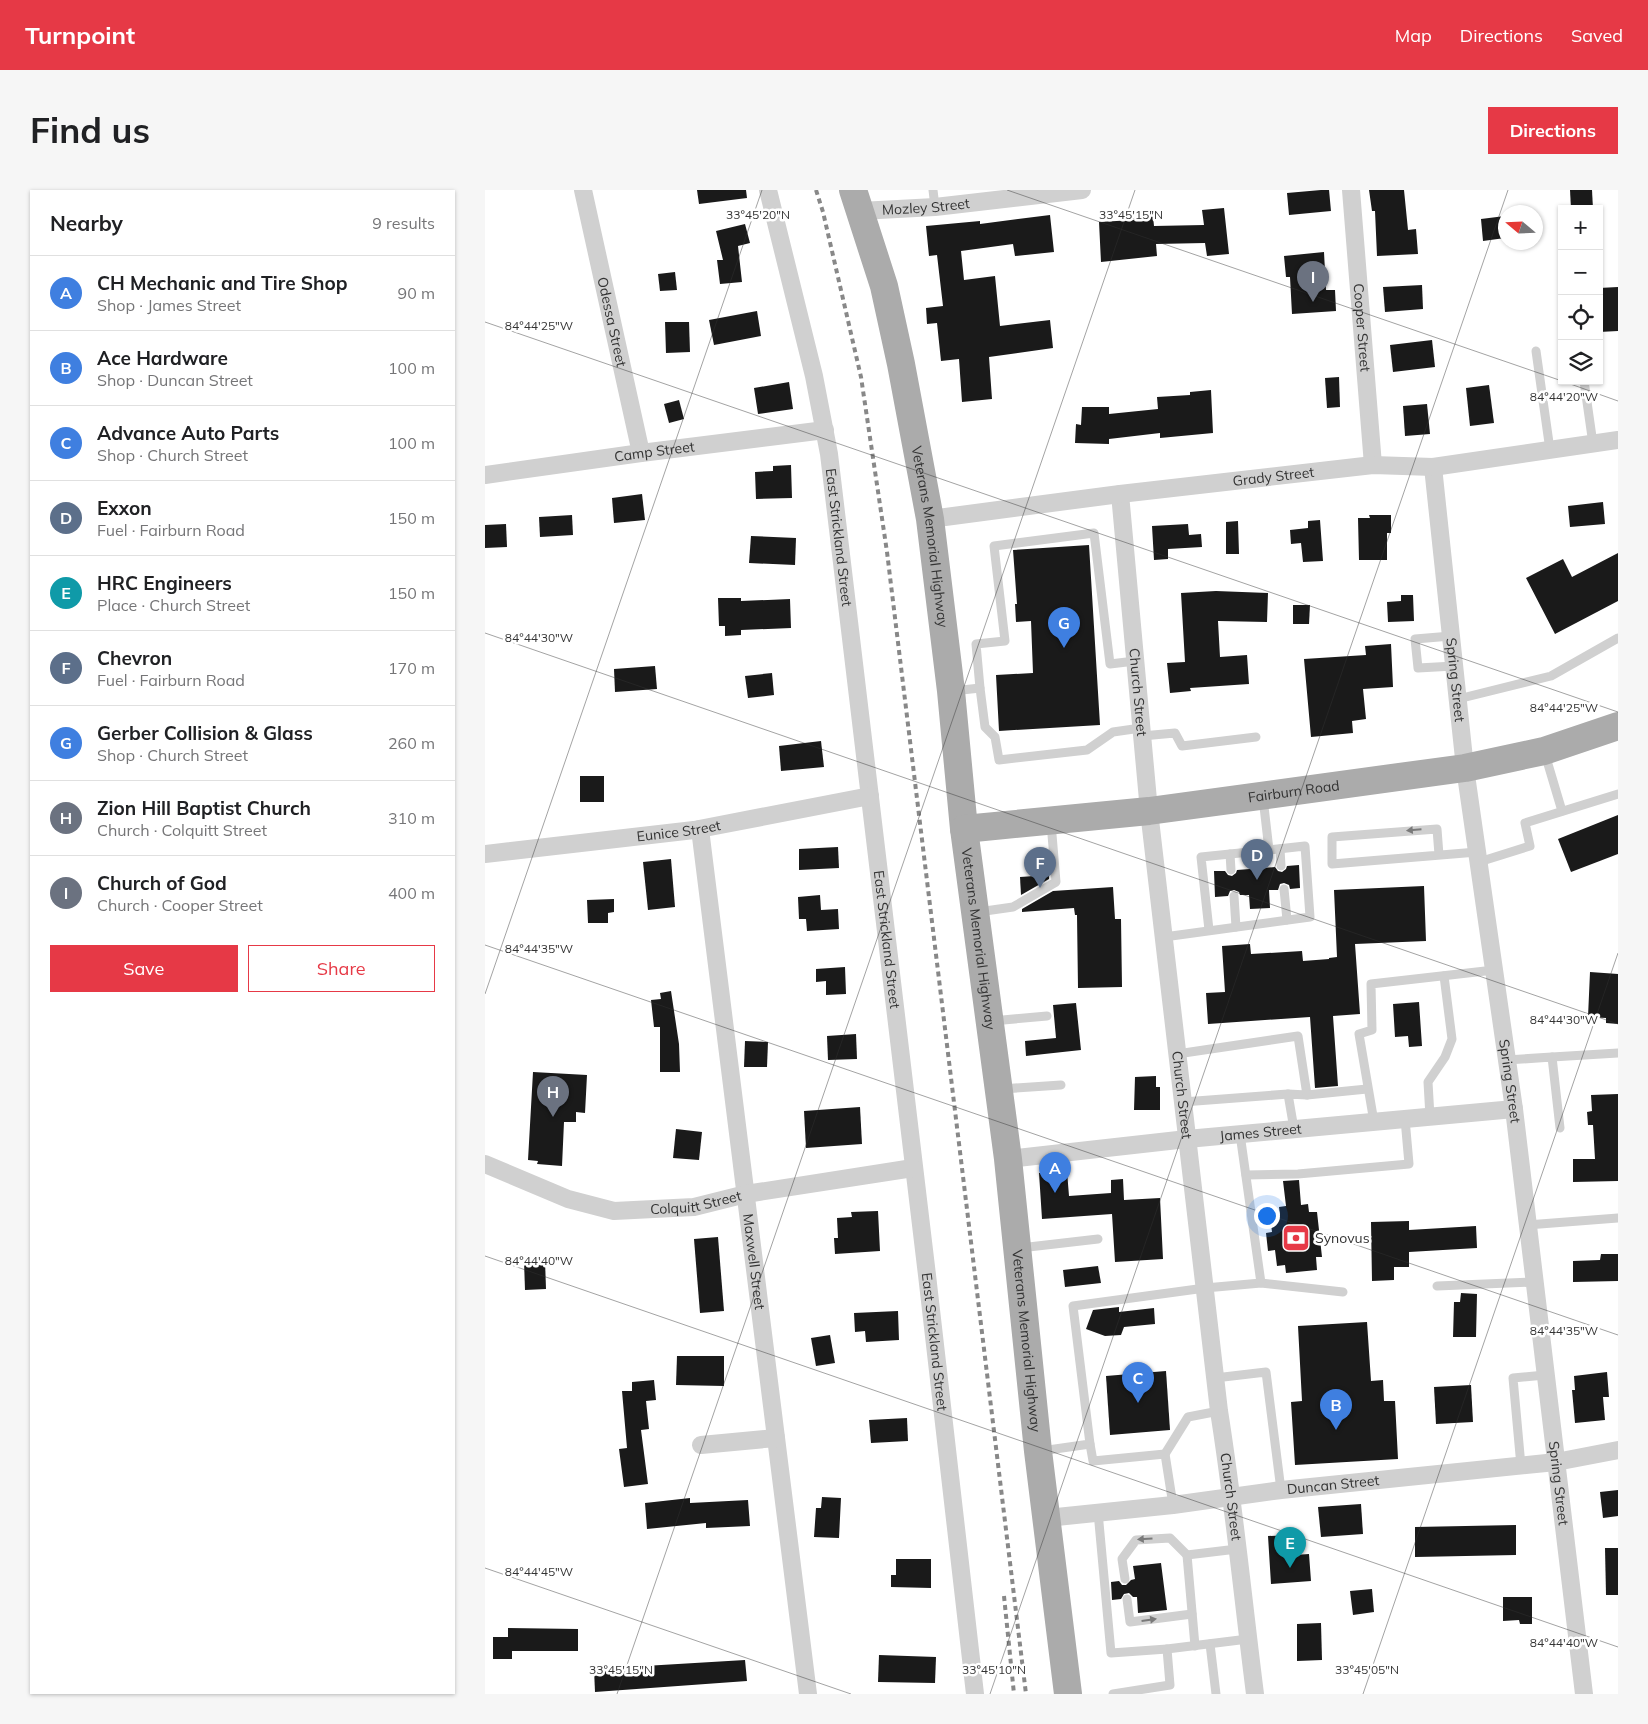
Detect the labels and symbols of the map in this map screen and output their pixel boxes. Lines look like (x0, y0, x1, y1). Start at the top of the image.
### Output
street label: Mozley Street (882, 194, 971, 219)
north arrow (1498, 205, 1543, 250)
text: 33°45'20"N (726, 207, 790, 222)
text: 33°45'15"N (1099, 207, 1163, 222)
pin: I (1297, 261, 1329, 302)
street label: Odessa Street (593, 275, 631, 369)
street label: Cooper Street (1349, 283, 1375, 373)
text: 84°44'25"W (505, 318, 573, 333)
text: 84°44'20"W (1530, 389, 1598, 404)
street label: Camp Street (613, 437, 696, 466)
street label: Veterans Memorial Highway (908, 444, 952, 629)
street label: Grady Street (1232, 463, 1315, 490)
street label: East Strickland Street (822, 467, 856, 608)
pin: G (1048, 607, 1080, 648)
text: 84°44'30"W (505, 630, 573, 645)
street label: Spring Street (1442, 637, 1469, 723)
street label: Church Street (1125, 647, 1151, 737)
text: 84°44'25"W (1530, 700, 1598, 715)
street label: Fairburn Road (1247, 776, 1341, 806)
street label: Eunice Street (636, 816, 722, 846)
one-way arrow (1406, 827, 1422, 835)
pin: D (1241, 839, 1273, 880)
street label: Veterans Memorial Highway (958, 847, 1000, 1031)
pin: F (1024, 847, 1056, 888)
street label: East Strickland Street (870, 869, 904, 1010)
text: 84°44'35"W (505, 941, 573, 956)
text: 84°44'30"W (1530, 1012, 1598, 1027)
street label: Spring Street (1495, 1038, 1525, 1124)
street label: Church Street (1168, 1050, 1196, 1140)
pin: H (537, 1076, 569, 1117)
street label: James Street (1219, 1120, 1302, 1145)
pin: A (1039, 1152, 1071, 1193)
street label: Colquitt Street (650, 1186, 743, 1218)
your location (1254, 1203, 1280, 1229)
street label: Maxwell Street (739, 1213, 769, 1311)
bank icon: Synovus (1281, 1223, 1311, 1253)
place label: Synovus (1315, 1229, 1370, 1247)
street label: Veterans Memorial Highway (1008, 1249, 1045, 1434)
text: 84°44'40"W (505, 1253, 573, 1268)
street label: East Strickland Street (918, 1272, 952, 1412)
text: 84°44'35"W (1530, 1323, 1598, 1338)
pin: C (1122, 1362, 1154, 1403)
pin: B (1320, 1389, 1352, 1430)
street label: Spring Street (1545, 1440, 1573, 1526)
street label: Church Street (1216, 1452, 1246, 1542)
street label: Duncan Street (1286, 1471, 1380, 1498)
pin: E (1274, 1527, 1306, 1568)
one-way arrow (1137, 1536, 1153, 1544)
text: 84°44'45"W (505, 1564, 573, 1579)
one-way arrow (1142, 1616, 1158, 1624)
text: 84°44'40"W (1530, 1635, 1598, 1650)
text: 33°45'15"N (589, 1662, 653, 1677)
text: 33°45'10"N (962, 1662, 1026, 1677)
text: 33°45'05"N (1335, 1662, 1399, 1677)

